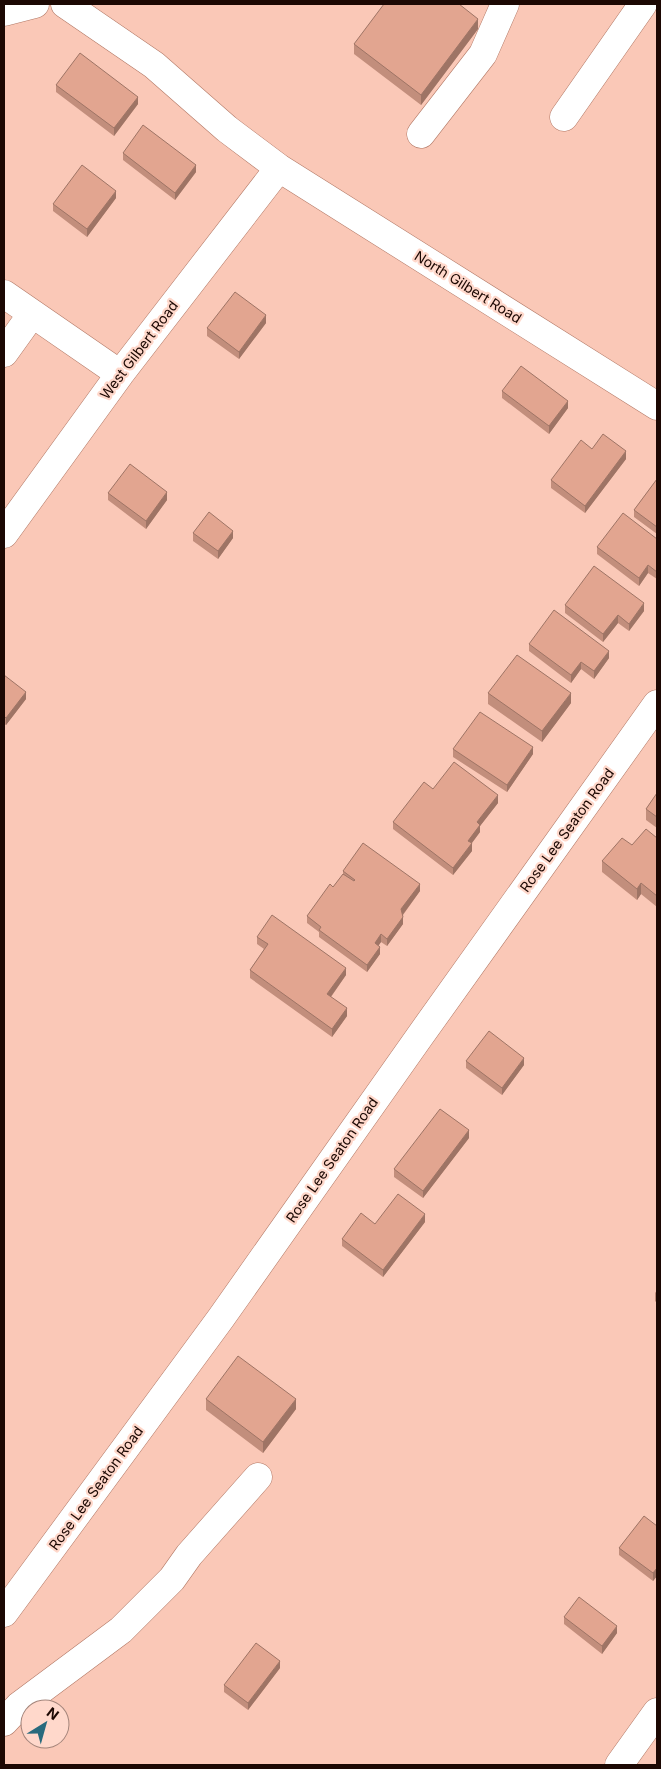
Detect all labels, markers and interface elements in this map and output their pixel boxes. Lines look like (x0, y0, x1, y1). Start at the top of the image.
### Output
street label: North Gilbert Road (412, 247, 525, 326)
street label: West Gilbert Road (96, 297, 181, 402)
street label: Rose Lee Seaton Road (516, 765, 617, 895)
street label: Rose Lee Seaton Road (282, 1094, 381, 1226)
street label: Rose Lee Seaton Road (45, 1423, 146, 1553)
north arrow (20, 1699, 70, 1749)
text: N (44, 1703, 63, 1723)

